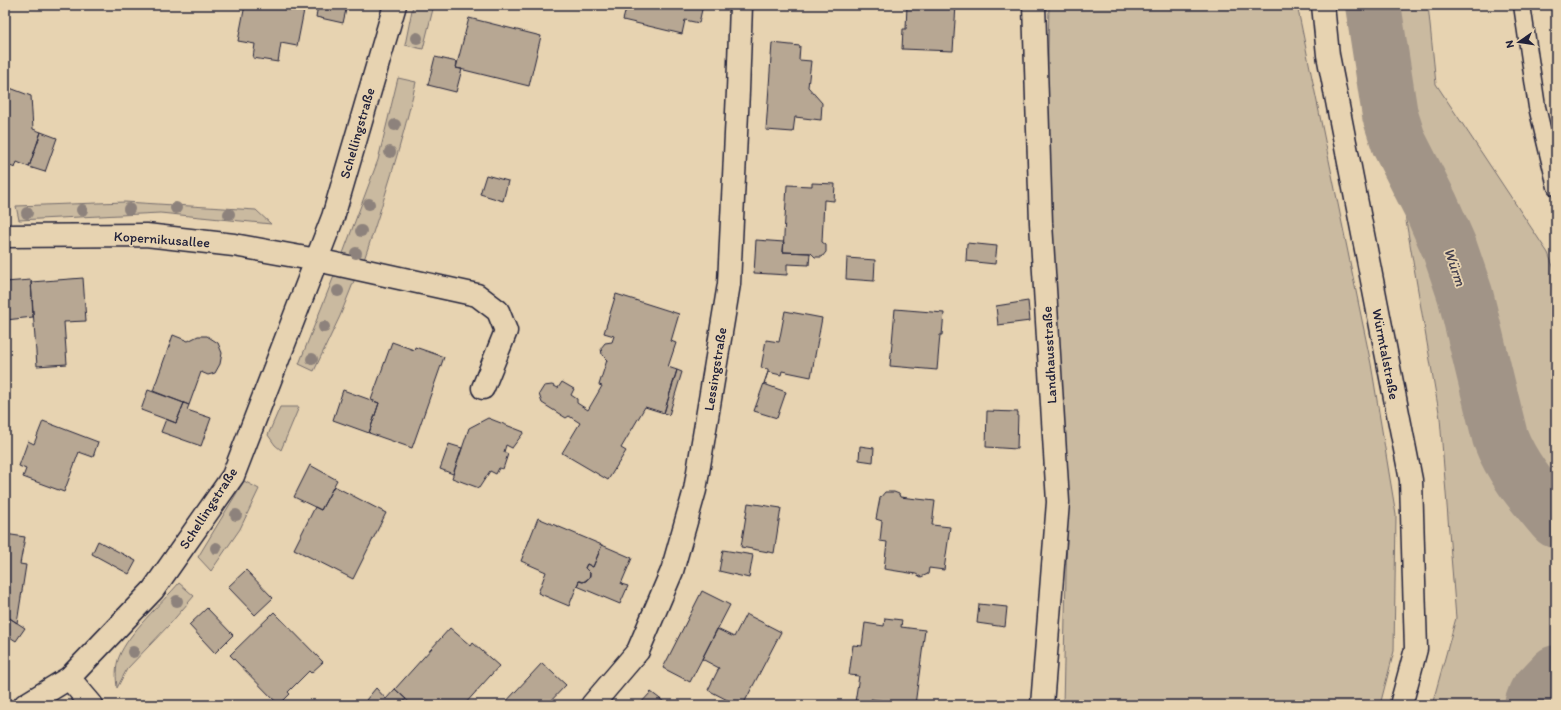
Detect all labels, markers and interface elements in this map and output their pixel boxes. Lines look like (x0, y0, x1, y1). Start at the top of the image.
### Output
north arrow (1499, 22, 1539, 62)
text: N (1503, 39, 1517, 49)
street label: Schellingstraße (336, 85, 379, 181)
street label: Kopernikusallee (113, 228, 211, 251)
water label: Würm (1440, 246, 1470, 289)
street label: Landhausstraße (1038, 305, 1061, 404)
street label: Würmtalstraße (1368, 307, 1403, 401)
street label: Lessingstraße (700, 326, 731, 412)
street label: Schellingstraße (176, 464, 241, 552)

